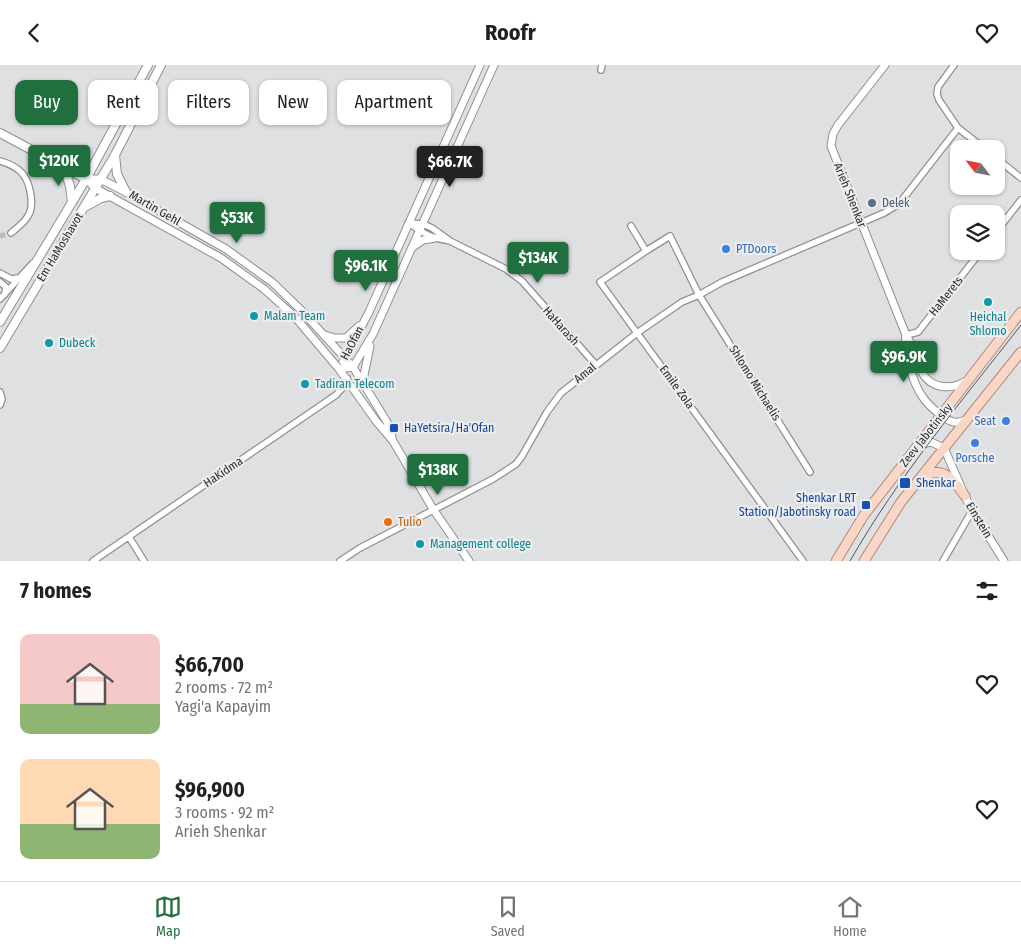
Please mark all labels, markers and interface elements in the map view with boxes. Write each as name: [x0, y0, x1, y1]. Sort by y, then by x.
icon: back: [20, 19, 48, 47]
text: Roofr: [485, 19, 536, 46]
icon: heart: [973, 19, 1001, 47]
chip: Buy: [15, 80, 78, 125]
chip: Rent: [88, 80, 158, 125]
chip: Filters: [168, 80, 249, 125]
chip: New: [259, 80, 327, 125]
chip: Apartment: [337, 80, 451, 125]
north arrow: [950, 140, 1005, 195]
map controls: [950, 140, 1005, 260]
pin: $120K: [24, 145, 94, 187]
pin: $66.7K: [409, 145, 491, 188]
text: $120K: [39, 151, 79, 170]
text: $66.7K: [428, 152, 472, 171]
street label: Arieh Shenkar: [831, 161, 870, 230]
street label: Martin Gehl: [127, 188, 183, 228]
place label: Delek: [882, 196, 910, 210]
marker: Delek: [866, 197, 878, 209]
pin: $53K: [207, 201, 267, 244]
button: layers: [950, 205, 1005, 260]
text: $53K: [221, 208, 253, 227]
street label: Em HaMoshavot: [34, 210, 86, 284]
pin: $134K: [503, 241, 573, 284]
place label: PTDoors: [736, 242, 776, 256]
marker: PTDoors: [720, 243, 732, 255]
text: $134K: [518, 248, 558, 267]
pin: $96.1K: [325, 249, 407, 292]
text: $96.1K: [345, 256, 387, 275]
street label: HaMerets: [926, 273, 966, 319]
marker: Heichal Shlomo: [982, 296, 994, 308]
street label: HaHarash: [540, 304, 582, 348]
place label: Malam Team: [264, 309, 325, 323]
marker: Malam Team: [248, 310, 260, 322]
place label: Heichal Shlomo: [969, 310, 1007, 338]
street label: HaOfan: [337, 324, 367, 362]
place label: Dubeck: [59, 336, 96, 350]
marker: Dubeck: [43, 337, 55, 349]
pin: $96.9K: [863, 341, 945, 383]
street label: Shlomo Michaelis: [726, 343, 784, 423]
text: $96.9K: [881, 347, 927, 366]
street label: Amal: [571, 360, 599, 386]
street label: Emile Zola: [657, 363, 698, 412]
place label: Tadiran Telecom: [315, 377, 394, 391]
marker: Tadiran Telecom: [299, 378, 311, 390]
street label: Zeev Jabotinsky: [897, 400, 955, 469]
place label: Seat: [974, 414, 996, 428]
marker: Seat: [1000, 415, 1012, 427]
place label: HaYetsira/Ha'Ofan: [404, 421, 494, 435]
marker: HaYetsira/Ha'Ofan: [388, 422, 400, 434]
marker: Porsche: [969, 437, 981, 449]
place label: Porsche: [956, 451, 994, 465]
pin: $138K: [403, 453, 473, 496]
street label: HaKidma: [201, 454, 245, 490]
text: $138K: [418, 460, 458, 479]
marker: Shenkar: [898, 476, 912, 490]
place label: Shenkar: [916, 476, 957, 490]
place label: Shenkar LRT Station/Jabotinsky road: [739, 491, 856, 519]
marker: Shenkar LRT Station/Jabotinsky road: [860, 499, 872, 511]
street label: Einstein: [963, 500, 995, 540]
place label: Tulio: [398, 515, 422, 529]
marker: Tulio: [382, 516, 394, 528]
place label: Management college: [430, 537, 531, 551]
marker: Management college: [414, 538, 426, 550]
icon: filters: [973, 577, 1001, 605]
text: 7 homes: [20, 578, 91, 604]
text: $66,700: [175, 652, 244, 678]
icon: home: [60, 654, 120, 714]
icon: heart: [973, 670, 1001, 698]
text: 2 rooms · 72 m²: [175, 678, 273, 697]
text: Yagi'a Kapayim: [175, 697, 271, 716]
text: $96,900: [175, 777, 245, 803]
icon: home: [60, 779, 120, 839]
icon: heart: [973, 795, 1001, 823]
text: 3 rooms · 92 m²: [175, 803, 274, 822]
text: Arieh Shenkar: [175, 822, 266, 841]
tab: Map: [154, 893, 182, 940]
tab: Saved: [491, 893, 525, 940]
tab: Home: [833, 893, 867, 940]

